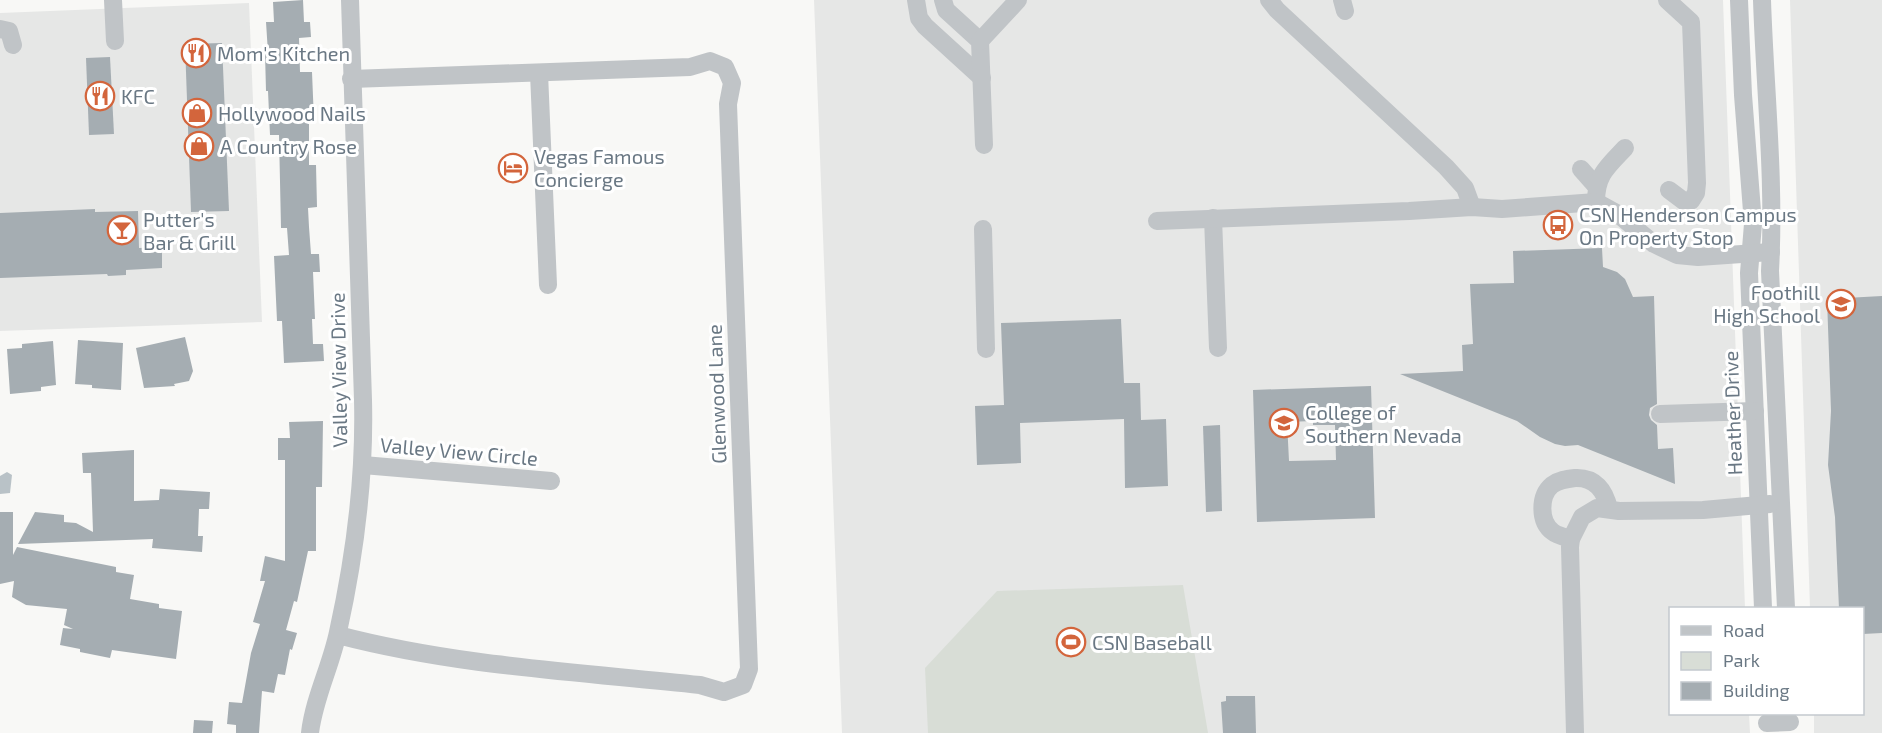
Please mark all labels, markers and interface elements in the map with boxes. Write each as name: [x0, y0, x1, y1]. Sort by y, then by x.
restaurant icon: Mom's Kitchen: [180, 37, 212, 69]
place label: Mom's Kitchen: [217, 41, 350, 65]
restaurant icon: KFC: [84, 80, 116, 112]
place label: KFC: [121, 84, 155, 108]
shop icon: Hollywood Nails: [181, 97, 213, 129]
place label: Hollywood Nails: [218, 101, 366, 125]
shop icon: A Country Rose: [183, 130, 215, 162]
place label: A Country Rose: [220, 134, 357, 158]
place label: Vegas Famous Concierge: [534, 144, 665, 191]
hotel icon: Vegas Famous Concierge: [497, 152, 529, 184]
place label: CSN Henderson Campus On Property Stop: [1579, 202, 1797, 249]
place label: Putter's Bar & Grill: [143, 207, 236, 254]
bus stop icon: CSN Henderson Campus On Property Stop: [1542, 209, 1574, 241]
bar icon: Putter's Bar & Grill: [106, 214, 138, 246]
place label: Foothill High School: [1713, 280, 1820, 327]
school or university icon: Foothill High School: [1825, 288, 1857, 320]
street label: Valley View Drive: [325, 292, 351, 448]
street label: Glenwood Lane: [702, 324, 730, 464]
street label: Heather Drive: [1718, 350, 1746, 476]
place label: College of Southern Nevada: [1305, 400, 1462, 447]
school or university icon: College of Southern Nevada: [1268, 407, 1300, 439]
street label: Valley View Circle: [379, 432, 539, 470]
legend: [1669, 607, 1864, 715]
text: Road: [1723, 619, 1764, 641]
sports icon: CSN Baseball: [1055, 626, 1087, 658]
place label: CSN Baseball: [1092, 630, 1212, 654]
text: Park: [1723, 649, 1760, 671]
text: Building: [1723, 679, 1790, 701]

